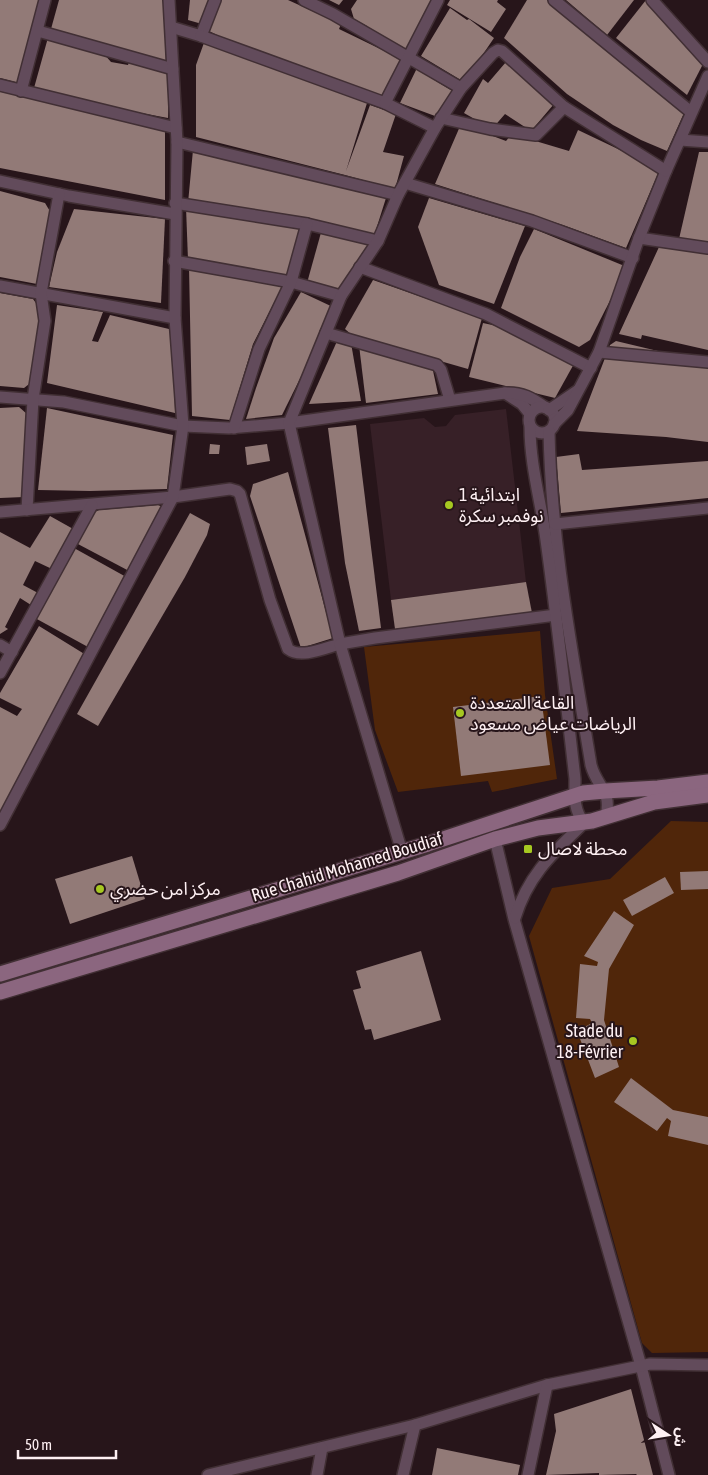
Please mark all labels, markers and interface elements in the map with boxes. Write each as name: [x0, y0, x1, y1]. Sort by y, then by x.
place label: ابتدائية 1 نوفمبر سكرة: [459, 484, 544, 527]
marker: ابتدائية 1 نوفمبر سكرة: [443, 499, 455, 511]
place label: القاعة المتعددة الرياضات عياض مسعود: [470, 692, 636, 735]
marker: القاعة المتعددة الرياضات عياض مسعود: [454, 707, 466, 719]
street label: Rue Chahid Mohamed Boudiaf: [249, 827, 445, 906]
place label: محطة لاصال: [538, 838, 627, 860]
marker: محطة لاصال: [522, 843, 534, 855]
place label: مركز امن حضري: [110, 878, 221, 902]
marker: مركز امن حضري: [94, 883, 106, 895]
place label: Stade du 18-Février: [556, 1020, 624, 1062]
marker: Stade du 18-Février: [627, 1035, 639, 1047]
north arrow: [643, 1410, 693, 1460]
text: ش: [671, 1427, 691, 1449]
scale bar: [18, 1428, 115, 1460]
text: 50 m: [25, 1436, 52, 1453]

